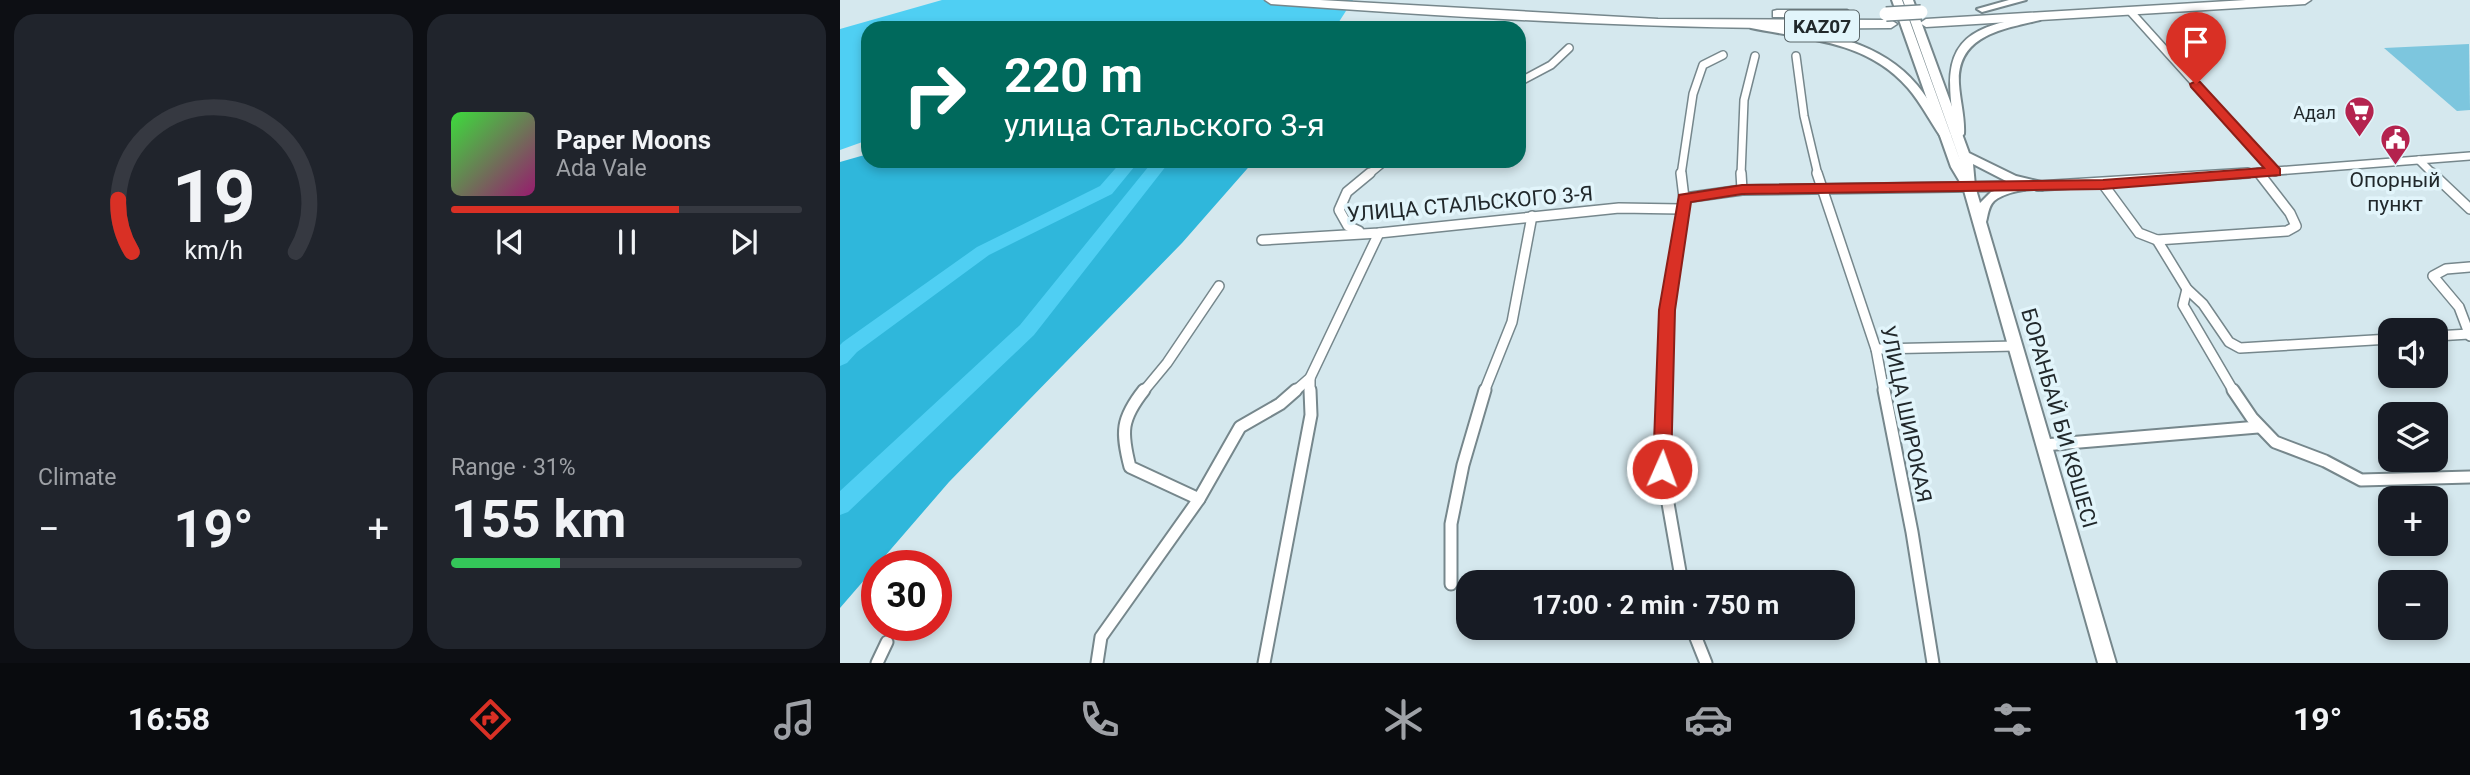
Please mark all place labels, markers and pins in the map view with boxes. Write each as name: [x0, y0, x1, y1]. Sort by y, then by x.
pin: [2166, 12.0, 2226, 84]
supermarket icon: Адал: [2342, 95, 2376, 139]
place label: Адал: [2293, 102, 2336, 123]
public building icon: Опорный пункт: [2378, 123, 2412, 167]
place label: Опорный пункт: [2350, 168, 2440, 216]

